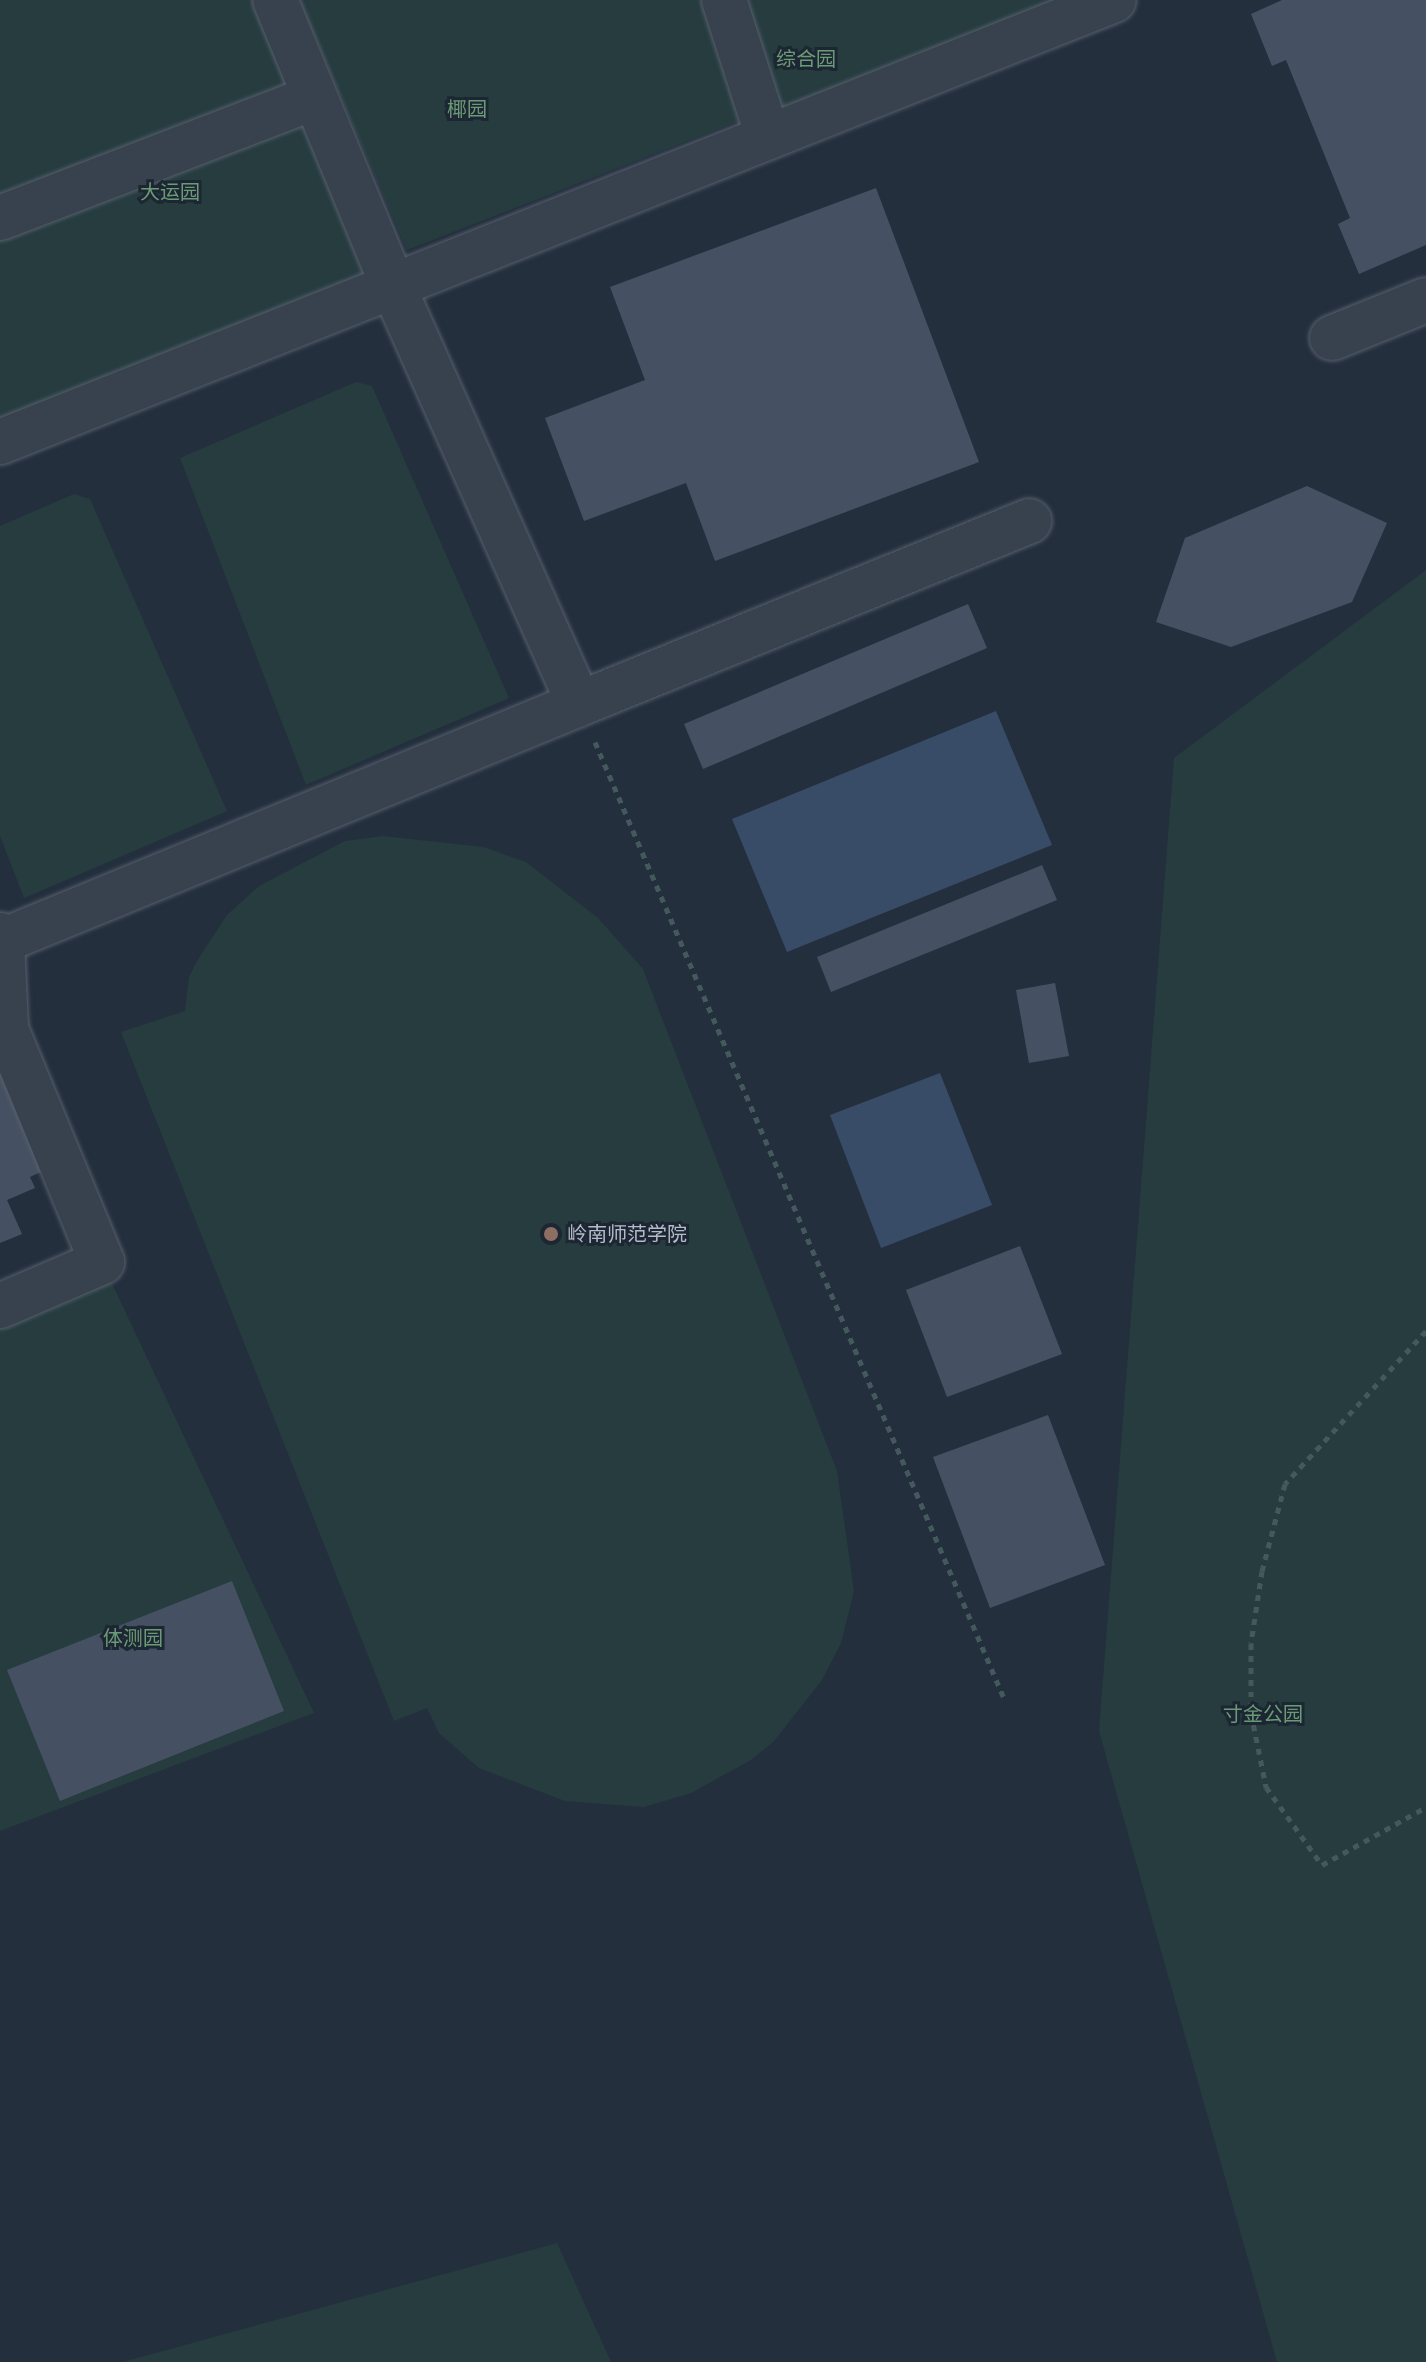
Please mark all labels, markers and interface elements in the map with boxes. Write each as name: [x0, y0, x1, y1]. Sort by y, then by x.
park label: 综合园: [776, 47, 836, 71]
park label: 椰园: [447, 97, 487, 121]
park label: 大运园: [140, 180, 200, 204]
place label: 岭南师范学院: [567, 1222, 687, 1246]
marker: 岭南师范学院: [542, 1225, 560, 1243]
park label: 体测园: [103, 1626, 163, 1650]
park label: 寸金公园: [1223, 1702, 1303, 1726]

